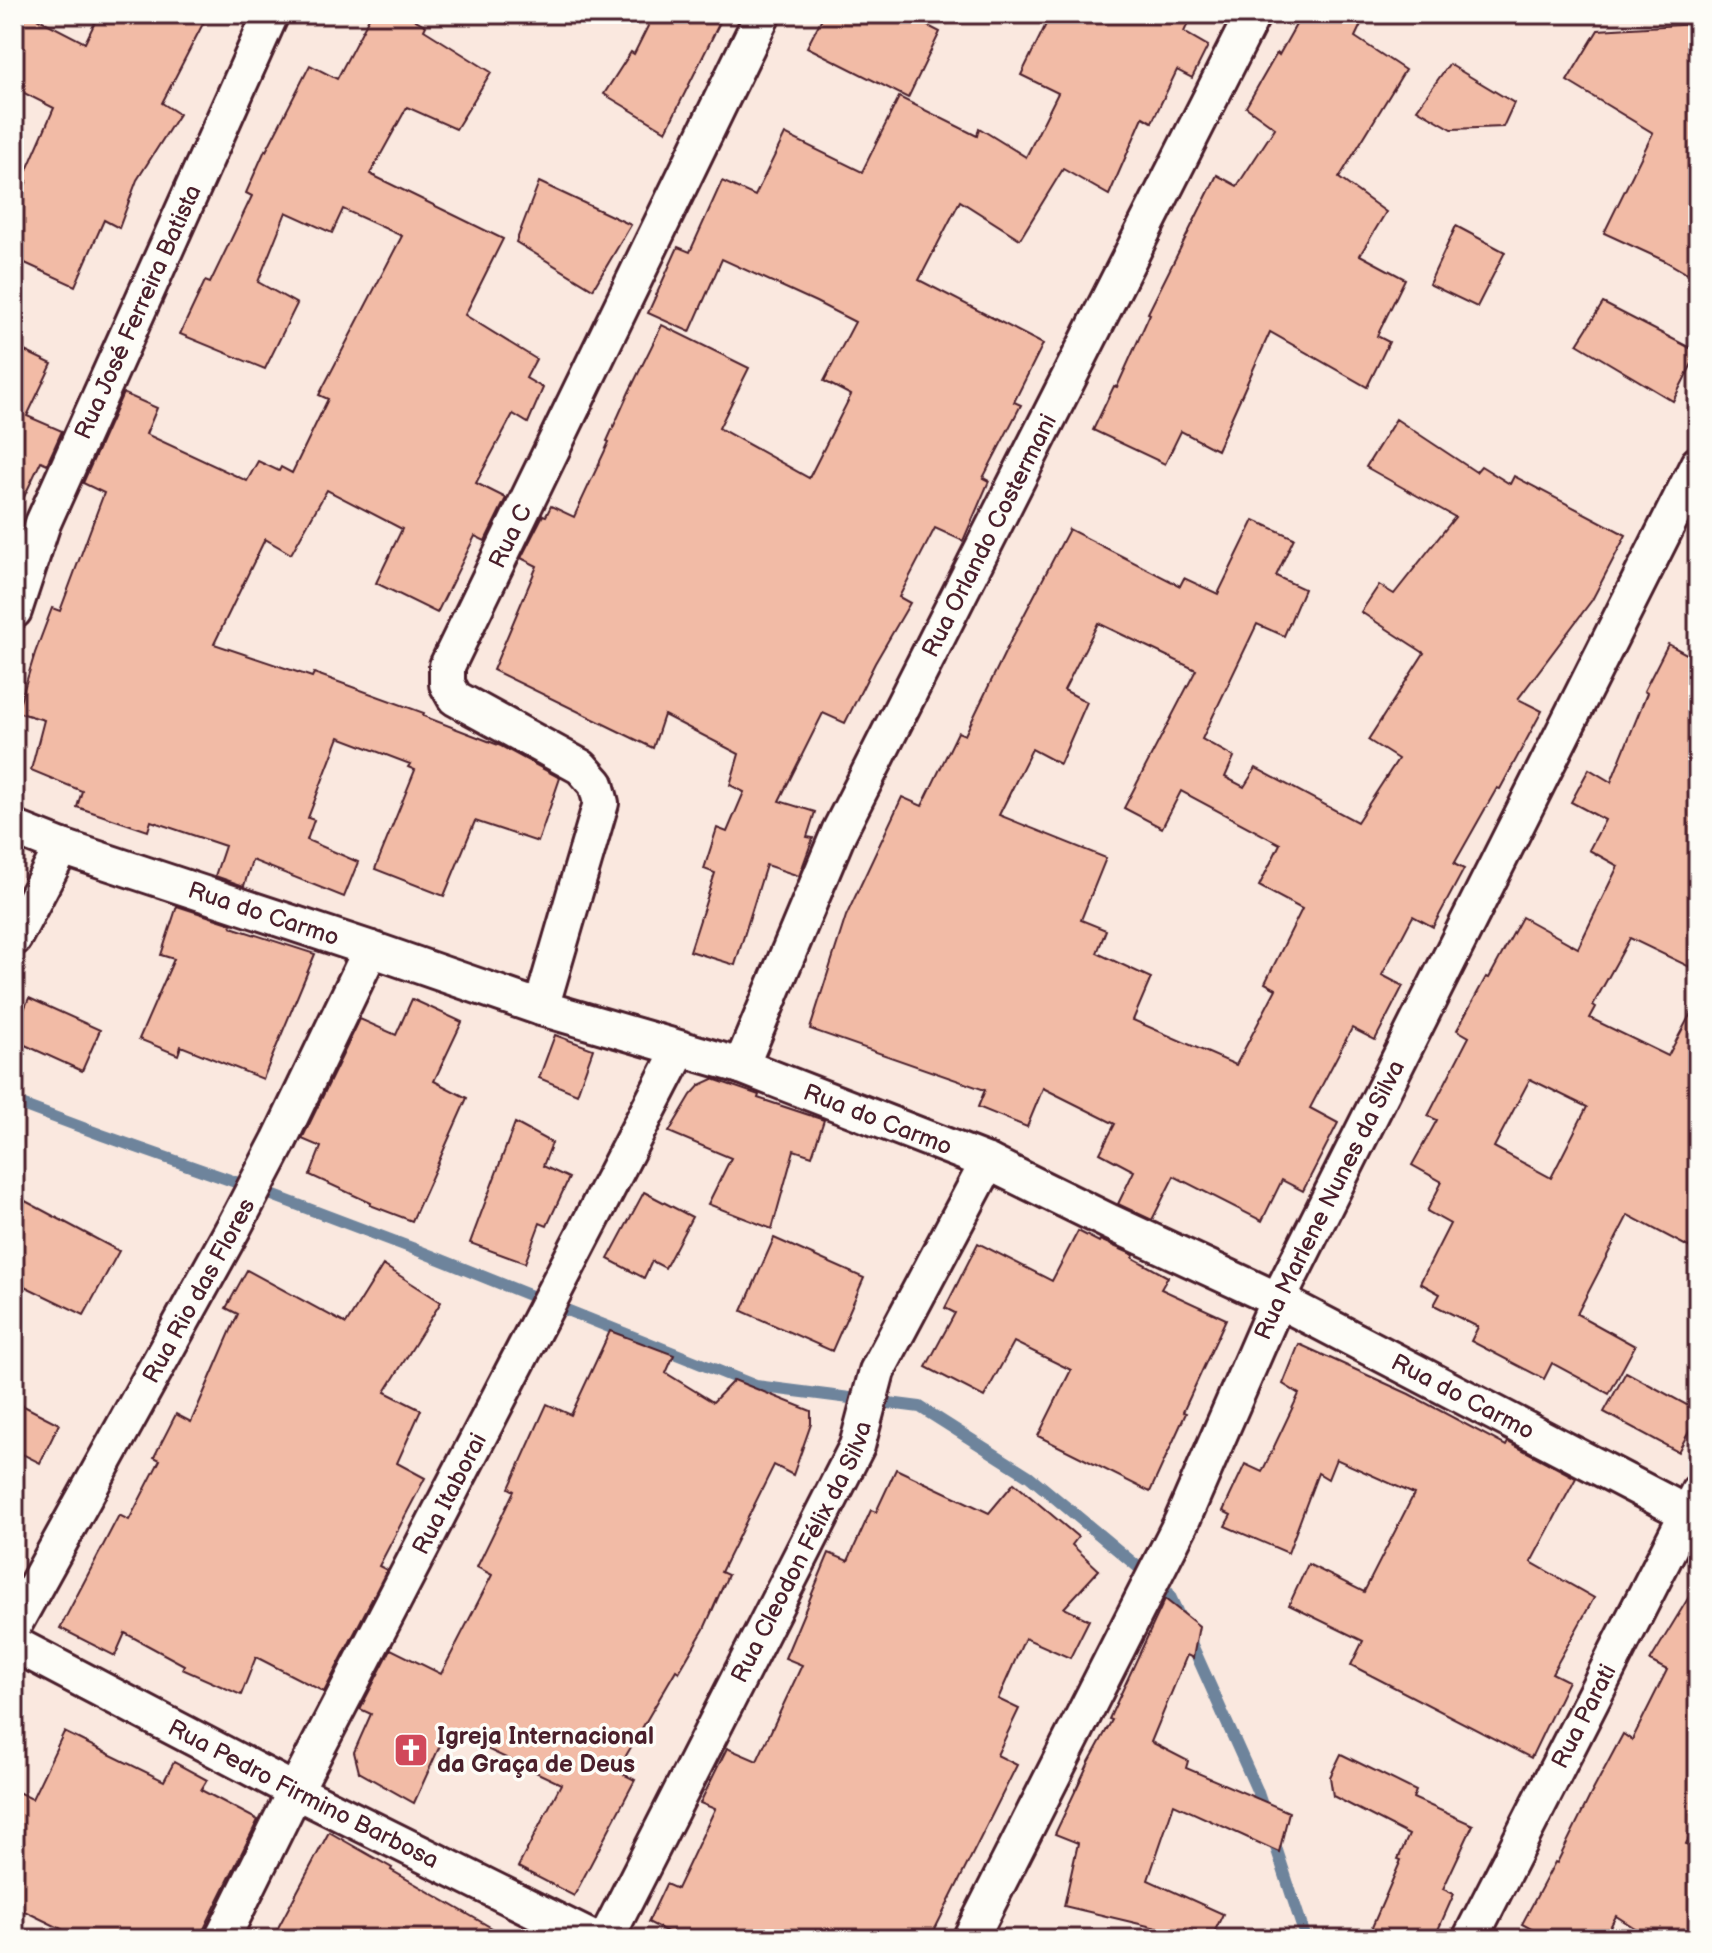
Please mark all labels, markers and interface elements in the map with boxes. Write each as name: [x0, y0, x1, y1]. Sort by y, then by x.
street label: Rua José Ferreira Batista: [68, 180, 208, 444]
street label: Rua Orlando Costermani: [916, 409, 1063, 662]
street label: Rua C: [483, 500, 538, 573]
street label: Rua do Carmo: [184, 876, 343, 952]
street label: Rua Marlene Nunes da Silva: [1248, 1055, 1411, 1344]
street label: Rua do Carmo: [799, 1078, 956, 1162]
street label: Rua Rio das Flores: [137, 1193, 261, 1388]
street label: Rua do Carmo: [1386, 1348, 1539, 1446]
street label: Rua Cleodon Félix da Silva: [725, 1418, 878, 1688]
street label: Rua Itaborai: [406, 1428, 493, 1560]
street label: Rua Parati: [1545, 1660, 1623, 1773]
street label: Rua Pedro Firmino Barbosa: [163, 1713, 444, 1875]
place label: Igreja Internacional da Graça de Deus: [437, 1722, 654, 1779]
church icon: Igreja Internacional da Graça de Deus: [392, 1731, 430, 1769]

